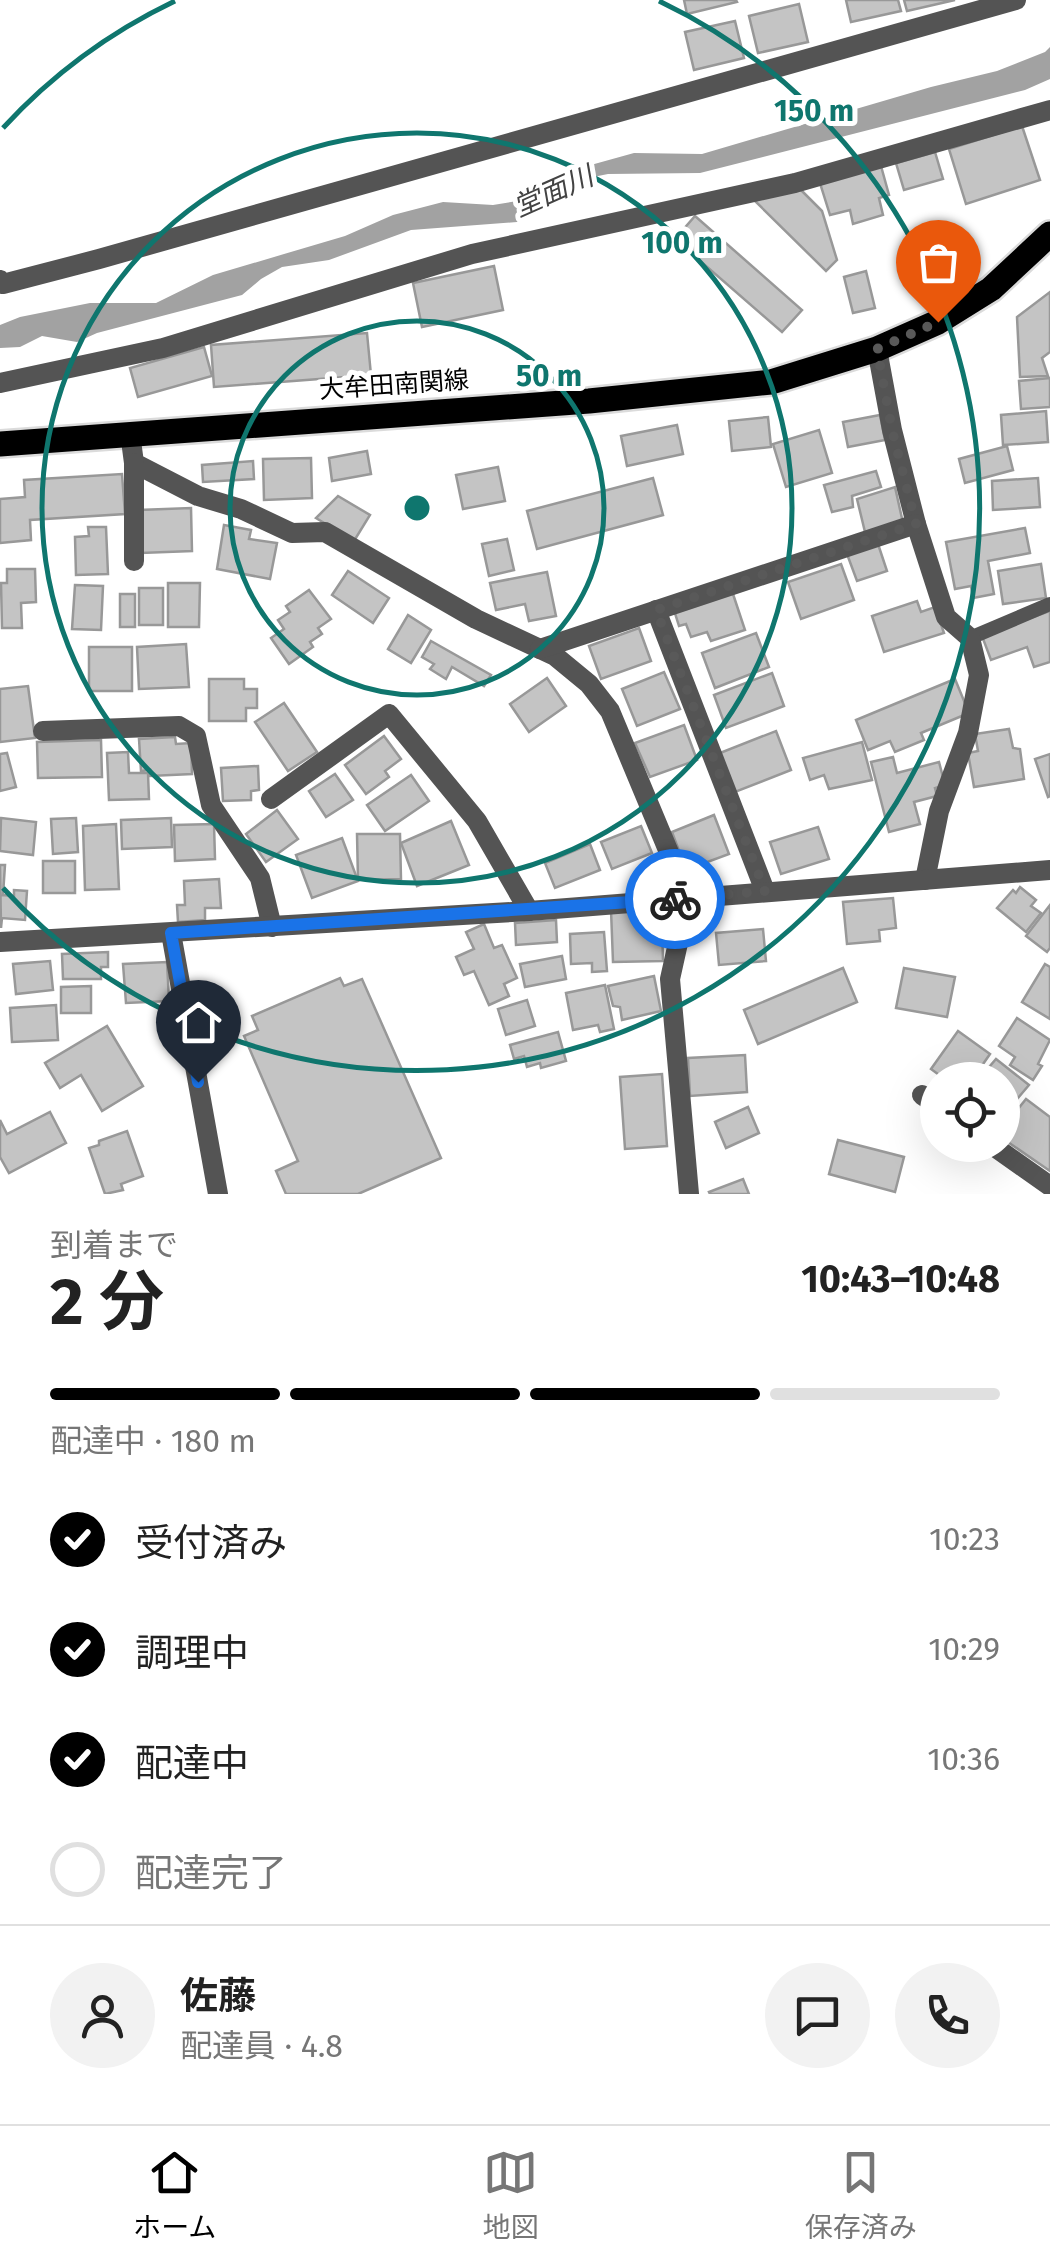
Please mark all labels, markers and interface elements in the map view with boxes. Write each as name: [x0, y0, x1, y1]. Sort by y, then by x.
text: 150 m: [774, 93, 854, 129]
water label: 堂面川: [508, 158, 601, 224]
pin: [896, 220, 981, 323]
text: 100 m: [641, 225, 723, 261]
icon: bag: [911, 235, 966, 290]
text: 50 m: [516, 358, 582, 394]
street label: 大牟田南関線: [318, 365, 470, 405]
centre of rings: [399, 490, 435, 526]
courier: [625, 849, 725, 949]
icon: bike: [648, 872, 703, 927]
pin: [156, 980, 241, 1083]
icon: home: [171, 995, 226, 1050]
map controls: [920, 1062, 1020, 1162]
button: locate: [920, 1062, 1020, 1162]
text: 到着まで: [50, 1226, 178, 1264]
text: 10:43–10:48: [801, 1256, 1000, 1302]
text: 2 分: [50, 1263, 164, 1341]
text: 配達中 · 180 m: [50, 1422, 256, 1460]
icon: check: [50, 1512, 105, 1567]
text: 受付済み: [135, 1520, 287, 1566]
text: 10:23: [929, 1520, 1000, 1558]
icon: check: [50, 1622, 105, 1677]
text: 調理中: [135, 1630, 249, 1676]
text: 10:29: [928, 1630, 1000, 1668]
icon: check: [50, 1732, 105, 1787]
text: 配達中: [135, 1740, 249, 1786]
text: 10:36: [927, 1740, 1000, 1778]
text: 配達完了: [135, 1850, 287, 1896]
button: person: [50, 1963, 155, 2068]
button: chat: [765, 1963, 870, 2068]
button: phone: [895, 1963, 1000, 2068]
text: 佐藤: [180, 1973, 256, 2019]
text: 配達員 · 4.8: [180, 2027, 343, 2065]
tab: ホーム: [133, 2145, 216, 2245]
tab: 地図: [483, 2145, 539, 2245]
tab: 保存済み: [805, 2145, 917, 2245]

